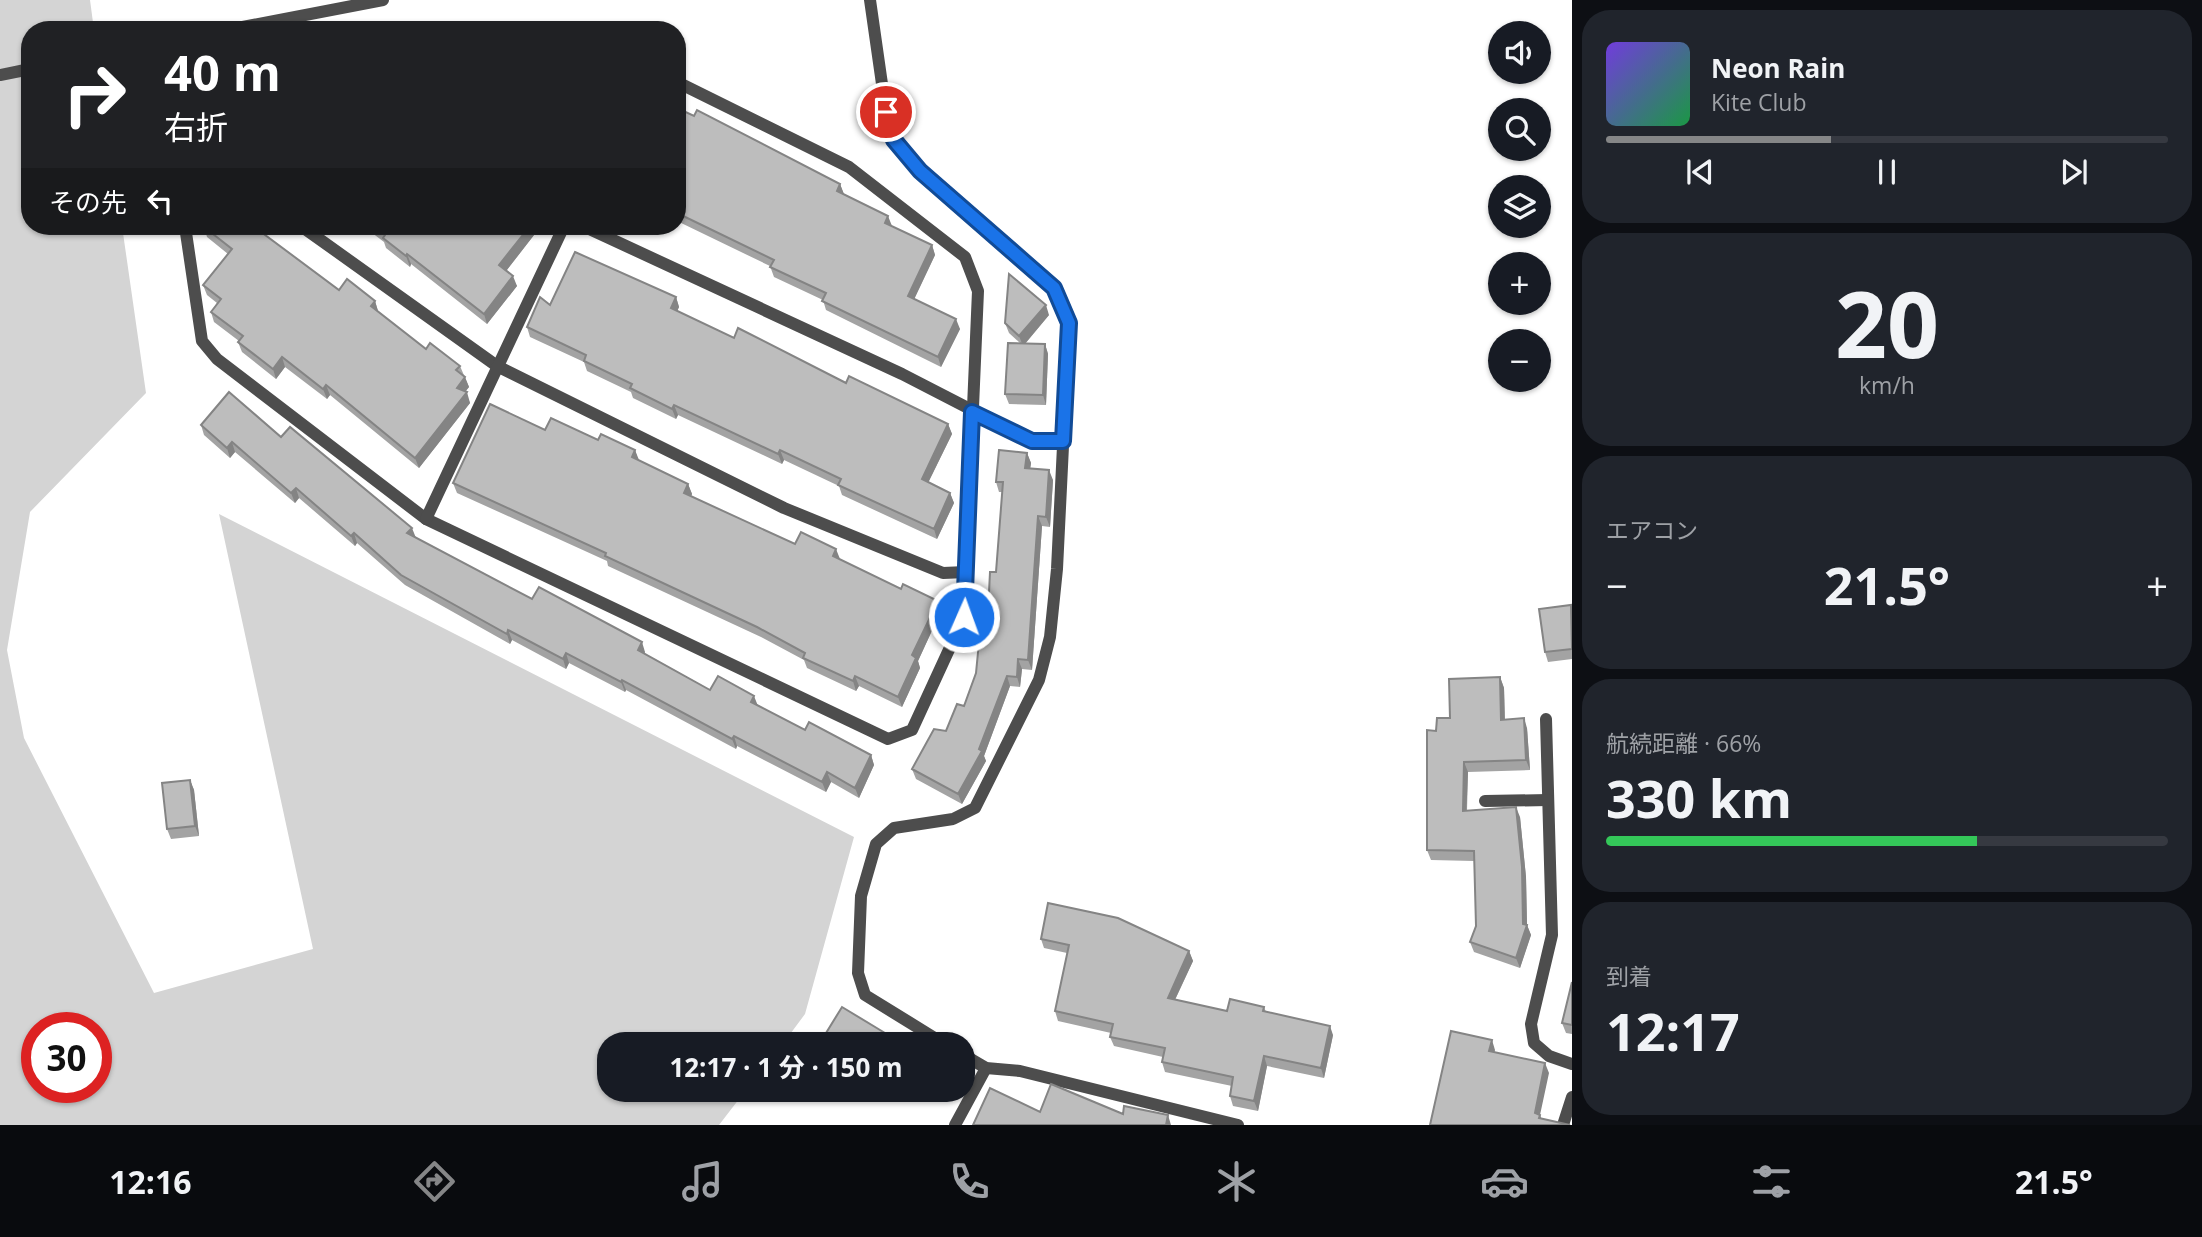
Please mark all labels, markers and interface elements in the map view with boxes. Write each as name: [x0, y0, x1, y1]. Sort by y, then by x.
map controls: [1488, 21, 1551, 392]
button: sound: [1488, 21, 1551, 84]
text: 40 m: [164, 39, 281, 105]
icon: right: [49, 49, 140, 140]
text: Neon Rain: [1711, 50, 1845, 86]
pin: [856, 82, 916, 142]
text: Kite Club: [1711, 86, 1806, 118]
icon: arrive: [867, 93, 905, 131]
button: search: [1488, 98, 1551, 161]
text: 右折: [164, 105, 228, 148]
icon: previous: [1681, 153, 1719, 191]
icon: pause: [1868, 153, 1906, 191]
icon: next: [2055, 153, 2093, 191]
button: layers: [1488, 175, 1551, 238]
icon: left: [141, 182, 179, 220]
text: その先: [49, 184, 127, 220]
button: +: [1488, 252, 1551, 315]
text: 20: [1835, 261, 1939, 385]
button: −: [1488, 329, 1551, 392]
text: km/h: [1859, 369, 1915, 401]
text: エアコン: [1606, 514, 1698, 546]
text: 21.5°: [1824, 549, 1950, 620]
text: −: [1606, 559, 1628, 611]
text: +: [2146, 559, 2168, 611]
position arrow: [927, 580, 1001, 654]
text: 航続距離 · 66%: [1606, 727, 1761, 759]
text: 330 km: [1606, 762, 1792, 833]
text: 到着: [1606, 960, 1652, 992]
text: 12:17: [1606, 995, 1740, 1066]
speed limit sign: 30: [21, 1012, 112, 1103]
text: 12:17 · 1 分 · 150 m: [669, 1049, 903, 1085]
icon: directions: [410, 1157, 459, 1206]
icon: music: [678, 1157, 727, 1206]
icon: phone: [945, 1157, 994, 1206]
icon: climate: [1212, 1157, 1261, 1206]
icon: car: [1480, 1157, 1529, 1206]
icon: filters: [1747, 1157, 1796, 1206]
text: 12:16: [109, 1160, 192, 1203]
text: 21.5°: [2015, 1160, 2093, 1203]

